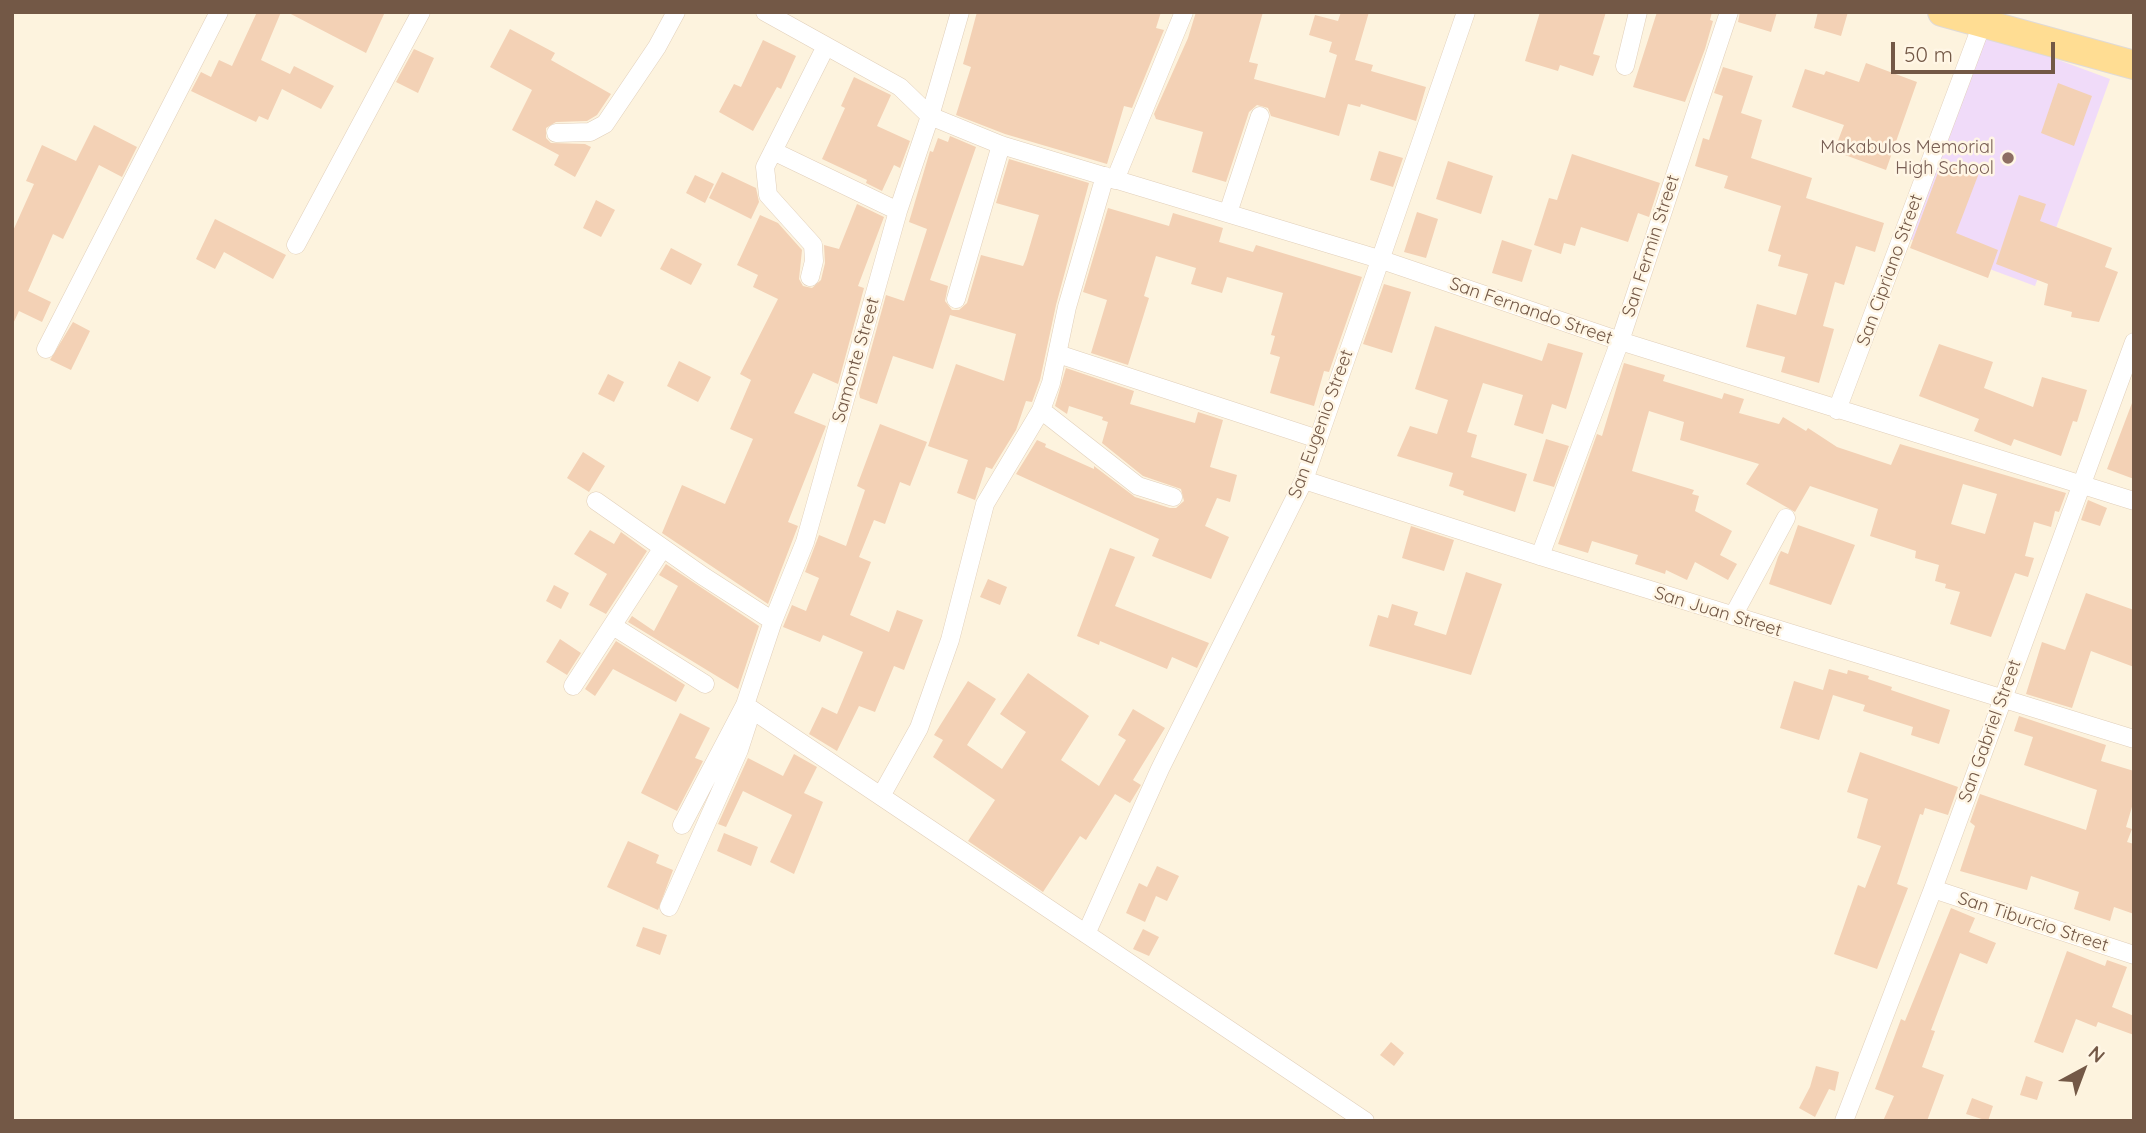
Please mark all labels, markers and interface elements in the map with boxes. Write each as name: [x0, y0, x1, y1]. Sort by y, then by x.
scale bar: [1894, 28, 2058, 72]
text: 50 m: [1904, 41, 1953, 67]
place label: Makabulos Memorial High School: [1820, 137, 1994, 180]
marker: Makabulos Memorial High School: [2000, 150, 2016, 166]
street label: San Fermin Street: [1618, 172, 1684, 320]
street label: San Cipriano Street: [1853, 191, 1927, 349]
street label: San Fernando Street: [1447, 273, 1615, 349]
street label: Samonte Street: [828, 295, 884, 425]
street label: San Eugenio Street: [1284, 347, 1358, 501]
street label: San Juan Street: [1652, 582, 1784, 642]
street label: San Gabriel Street: [1954, 657, 2026, 805]
street label: San Tiburcio Street: [1955, 887, 2111, 957]
north arrow: [2048, 1035, 2118, 1105]
text: N: [2084, 1041, 2110, 1068]

